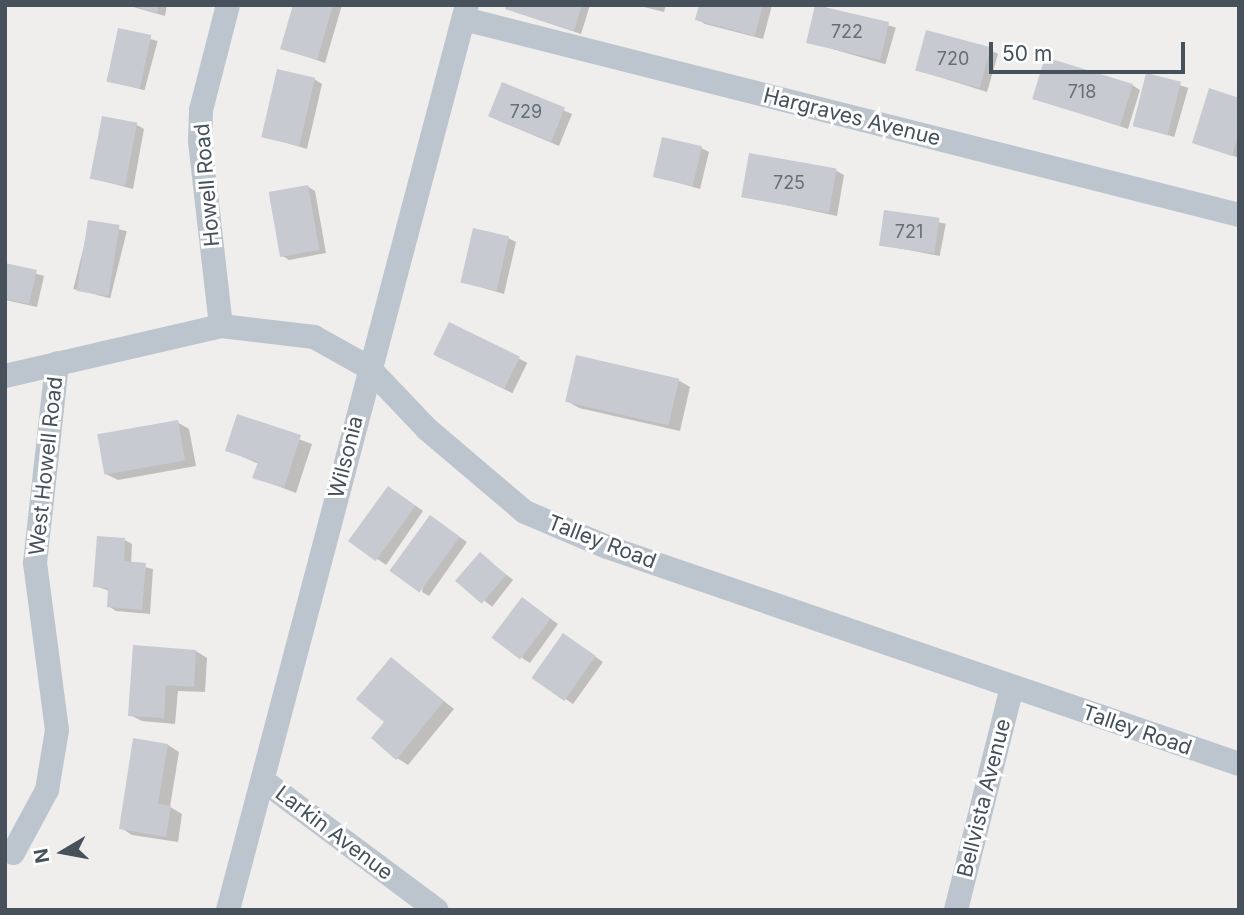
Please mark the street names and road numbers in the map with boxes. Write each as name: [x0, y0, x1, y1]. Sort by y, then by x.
street label: Hargraves Avenue: [761, 83, 943, 151]
street label: Howell Road: [189, 122, 225, 248]
street label: West Howell Road: [24, 376, 68, 556]
street label: Wilsonia: [324, 413, 368, 501]
street label: Talley Road: [544, 510, 660, 574]
street label: Talley Road: [1079, 700, 1195, 760]
street label: Bellvista Avenue: [952, 716, 1016, 880]
street label: Larkin Avenue: [270, 781, 398, 885]

